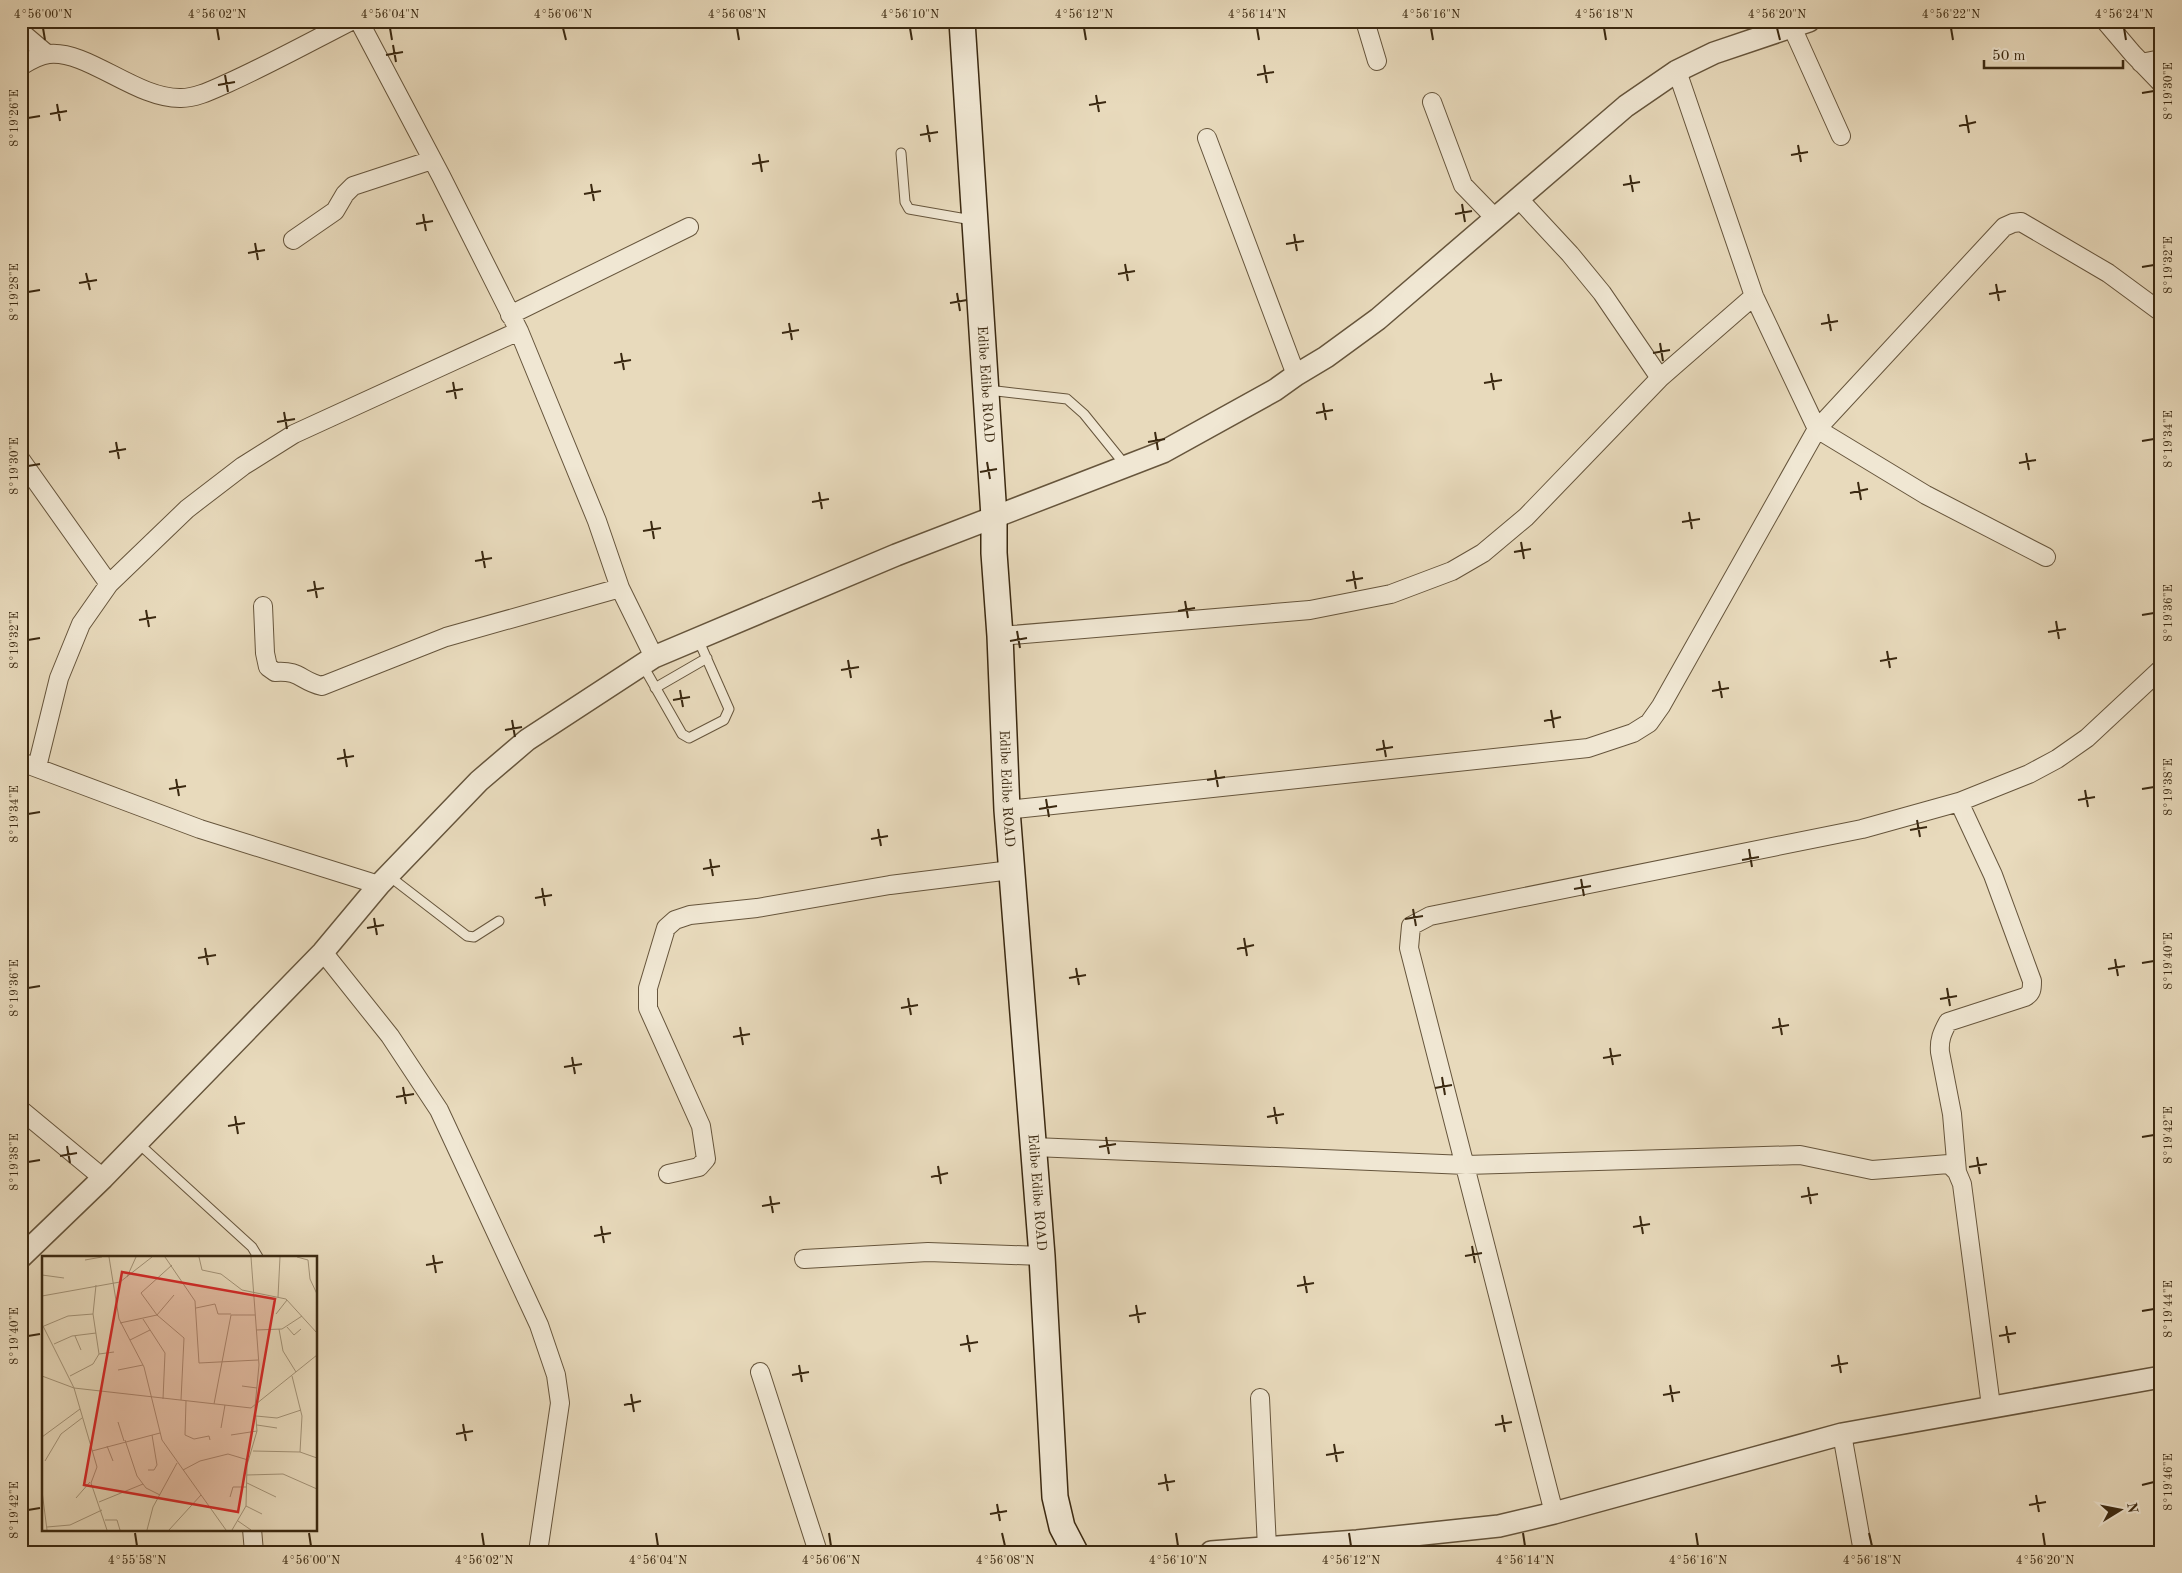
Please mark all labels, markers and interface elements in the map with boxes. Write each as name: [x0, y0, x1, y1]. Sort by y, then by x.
text: 4°56'00"N: [14, 8, 72, 21]
text: 4°56'02"N: [188, 8, 246, 21]
text: 4°56'04"N: [361, 8, 419, 21]
text: 4°56'06"N: [534, 8, 592, 21]
text: 4°56'08"N: [708, 8, 766, 21]
text: 4°56'10"N: [881, 8, 939, 21]
text: 4°56'12"N: [1055, 8, 1113, 21]
text: 4°56'14"N: [1228, 8, 1286, 21]
text: 4°56'16"N: [1402, 8, 1460, 21]
text: 4°56'18"N: [1575, 8, 1633, 21]
text: 4°56'20"N: [1748, 8, 1806, 21]
text: 4°56'22"N: [1922, 8, 1980, 21]
text: 4°56'24"N: [2095, 8, 2153, 21]
scale bar: [1984, 38, 2123, 70]
text: 50 m: [1992, 49, 2026, 64]
text: 8°19'30"E: [2163, 62, 2175, 120]
text: 8°19'26"E: [9, 89, 21, 147]
text: 8°19'32"E: [2163, 236, 2175, 294]
text: 8°19'28"E: [9, 263, 21, 321]
street label: Edibe Edibe ROAD: [975, 325, 996, 443]
text: 8°19'34"E: [2163, 410, 2175, 468]
text: 8°19'30"E: [9, 437, 21, 495]
text: 8°19'36"E: [2163, 584, 2175, 642]
text: 8°19'32"E: [9, 611, 21, 669]
street label: Edibe Edibe ROAD: [997, 730, 1017, 848]
text: 8°19'38"E: [2163, 758, 2175, 816]
text: 8°19'34"E: [9, 785, 21, 843]
text: 8°19'40"E: [2163, 932, 2175, 990]
text: 8°19'36"E: [9, 959, 21, 1017]
text: 8°19'42"E: [2163, 1106, 2175, 1164]
text: 8°19'38"E: [9, 1133, 21, 1191]
street label: Edibe Edibe ROAD: [1025, 1133, 1049, 1252]
inset map: [42, 1256, 318, 1530]
text: 8°19'44"E: [2163, 1280, 2175, 1338]
text: 8°19'40"E: [9, 1307, 21, 1365]
text: 8°19'46"E: [2163, 1453, 2175, 1511]
text: 8°19'42"E: [9, 1481, 21, 1539]
north arrow: [2094, 1486, 2144, 1536]
text: N: [2124, 1501, 2140, 1515]
text: 4°55'58"N: [108, 1554, 166, 1567]
text: 4°56'00"N: [282, 1554, 340, 1567]
text: 4°56'02"N: [455, 1554, 513, 1567]
text: 4°56'04"N: [629, 1554, 687, 1567]
text: 4°56'06"N: [802, 1554, 860, 1567]
text: 4°56'08"N: [976, 1554, 1034, 1567]
text: 4°56'10"N: [1149, 1554, 1207, 1567]
text: 4°56'12"N: [1322, 1554, 1380, 1567]
text: 4°56'14"N: [1496, 1554, 1554, 1567]
text: 4°56'16"N: [1669, 1554, 1727, 1567]
text: 4°56'18"N: [1843, 1554, 1901, 1567]
text: 4°56'20"N: [2016, 1554, 2074, 1567]

